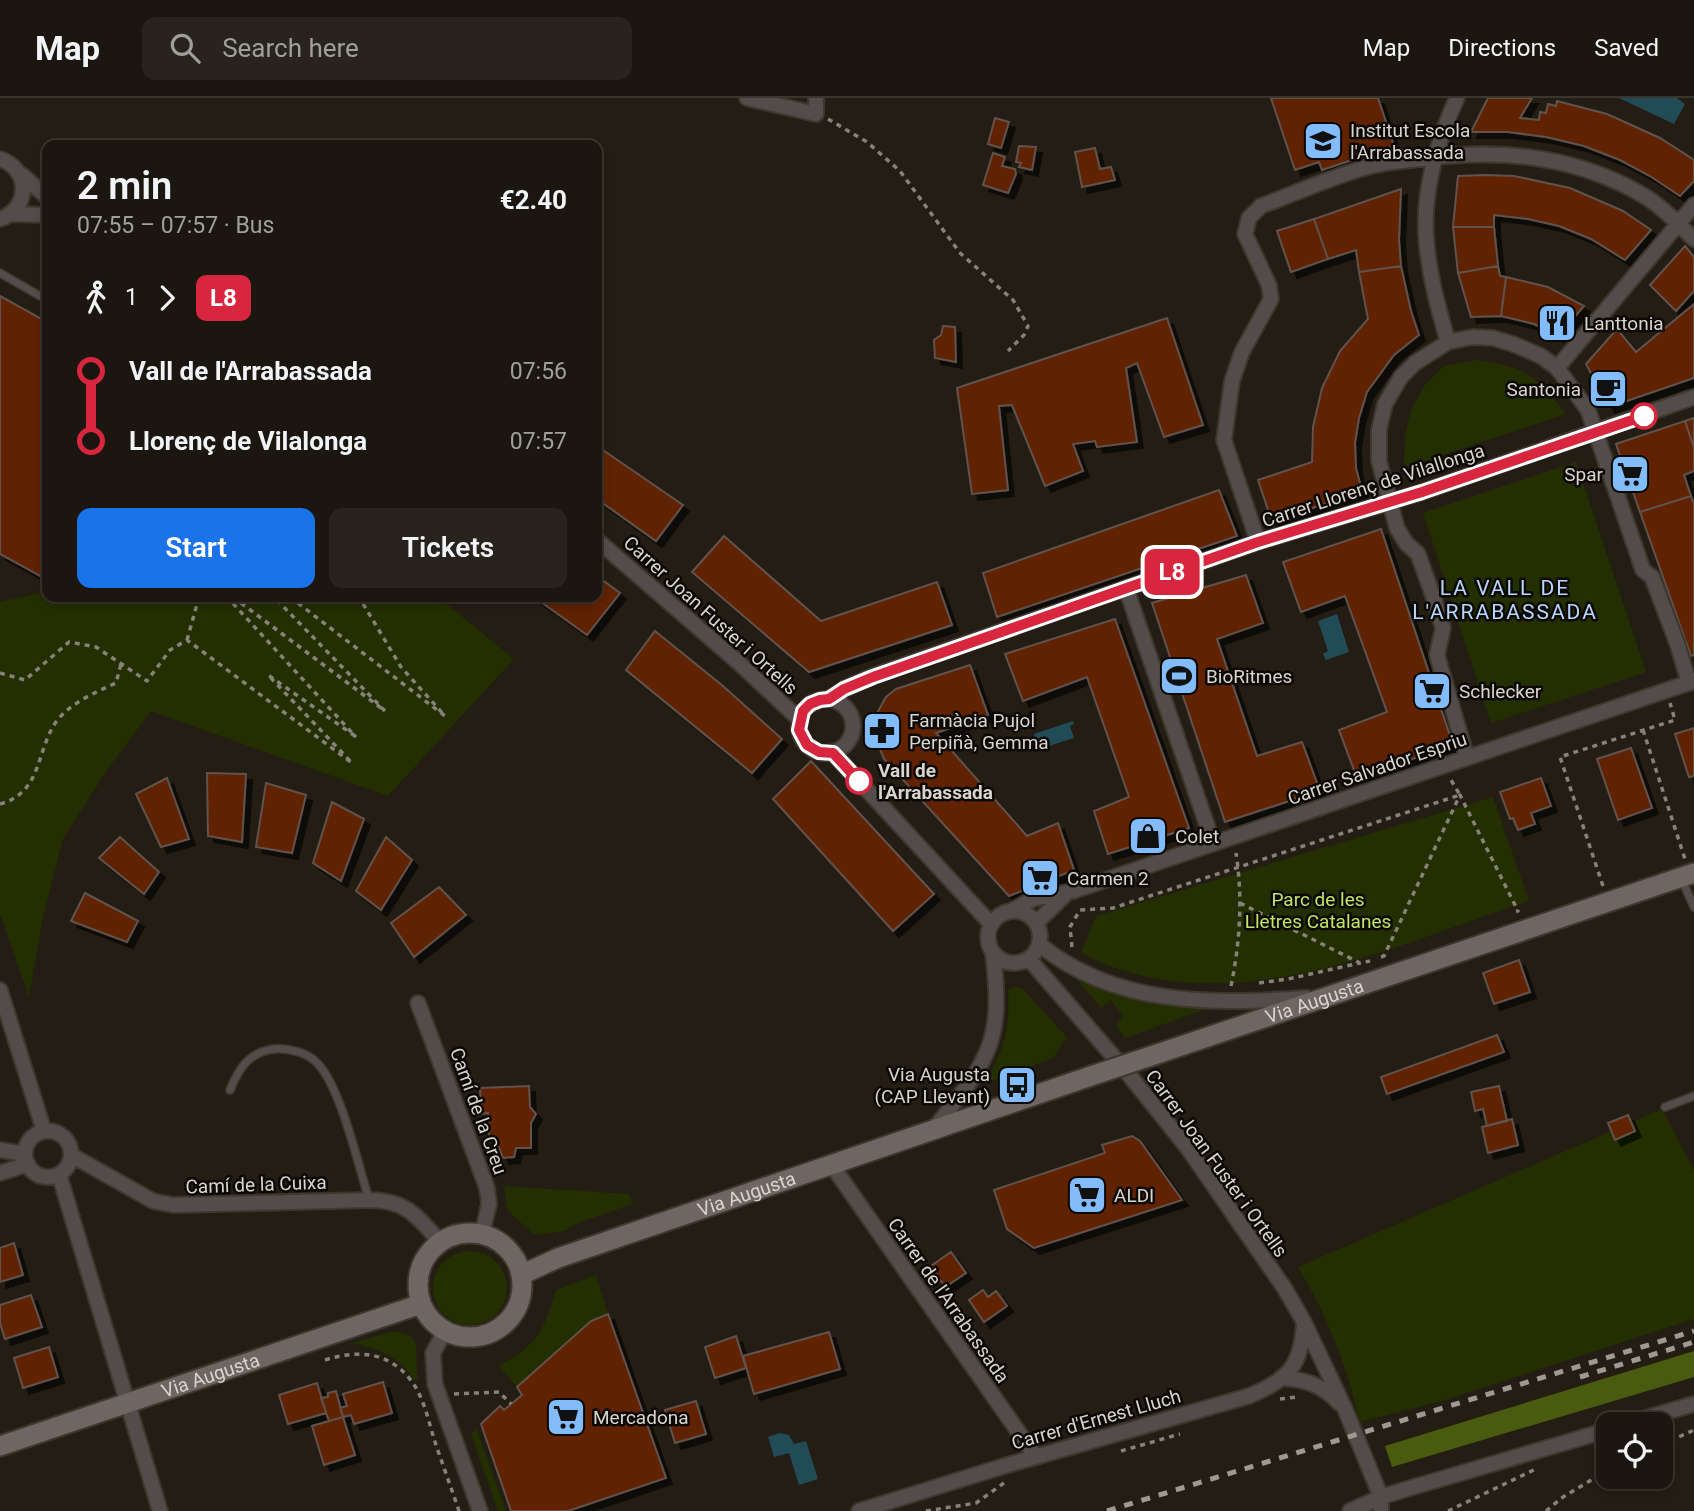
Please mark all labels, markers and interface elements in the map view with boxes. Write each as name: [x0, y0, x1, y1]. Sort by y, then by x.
search box: [142, 17, 632, 80]
text: Map: [35, 29, 100, 68]
icon: search: [166, 29, 204, 67]
text: Search here: [222, 33, 359, 63]
text: Map: [1363, 34, 1410, 62]
text: Directions: [1448, 34, 1556, 62]
text: Saved: [1594, 34, 1659, 62]
place label: Institut Escola l'Arrabassada: [1350, 119, 1470, 164]
school or university icon: Institut Escola l'Arrabassada: [1302, 120, 1344, 162]
text: 2 min: [77, 164, 172, 208]
text: €2.40: [500, 185, 567, 215]
text: 07:55 – 07:57 · Bus: [77, 212, 274, 239]
icon: walk: [77, 279, 115, 317]
icon: forward: [148, 279, 186, 317]
text: 1: [125, 284, 138, 311]
text: L8: [210, 284, 237, 312]
restaurant icon: Lanttonia: [1536, 302, 1578, 344]
place label: Lanttonia: [1584, 312, 1664, 335]
text: Vall de l'Arrabassada: [129, 356, 372, 386]
text: 07:56: [510, 358, 567, 385]
cafe icon: Santonia: [1587, 368, 1629, 410]
place label: Santonia: [1507, 378, 1581, 401]
unlabelled marker: [1631, 403, 1657, 429]
text: Llorenç de Vilalonga: [129, 426, 367, 456]
text: 07:57: [510, 428, 567, 455]
street label: Carrer Llorenç de Vilallonga: [1259, 439, 1487, 532]
supermarket icon: Spar: [1609, 453, 1651, 495]
place label: Spar: [1564, 463, 1604, 486]
button: Start: [77, 508, 315, 588]
button: Tickets: [329, 508, 567, 588]
street label: Carrer Joan Fuster i Ortells: [619, 531, 802, 700]
line badge: L8: [1140, 549, 1204, 595]
text: L8: [1159, 558, 1185, 586]
district label: LA VALL DE L'ARRABASSADA: [1412, 576, 1598, 624]
sports icon: BioRitmes: [1158, 655, 1200, 697]
place label: BioRitmes: [1206, 665, 1292, 688]
supermarket icon: Schlecker: [1411, 670, 1453, 712]
place label: Schlecker: [1459, 680, 1542, 703]
place label: Farmàcia Pujol Perpiñà, Gemma: [909, 709, 1049, 754]
pharmacy icon: Farmàcia Pujol Perpiñà, Gemma: [861, 710, 903, 752]
street label: Carrer Salvador Espriu: [1285, 727, 1470, 810]
place label: Vall de l'Arrabassada: [878, 759, 993, 804]
marker: Vall de l'Arrabassada: [846, 768, 872, 794]
shop icon: Colet: [1127, 815, 1169, 857]
place label: Colet: [1175, 825, 1219, 848]
supermarket icon: Carmen 2: [1019, 857, 1061, 899]
place label: Carmen 2: [1067, 867, 1149, 890]
park label: Parc de les Lletres Catalanes: [1245, 888, 1391, 933]
street label: Via Augusta: [1263, 974, 1367, 1029]
street label: Camí de la Creu: [445, 1045, 512, 1178]
place label: Via Augusta (CAP Llevant): [875, 1063, 990, 1108]
bus stop icon: Via Augusta (CAP Llevant): [996, 1064, 1038, 1106]
street label: Carrer Joan Fuster i Ortells: [1141, 1065, 1292, 1262]
street label: Via Augusta: [695, 1167, 799, 1221]
street label: Camí de la Cuixa: [185, 1171, 327, 1198]
supermarket icon: ALDI: [1066, 1174, 1108, 1216]
place label: ALDI: [1114, 1184, 1154, 1207]
street label: Carrer de l'Arrabassada: [883, 1213, 1014, 1387]
street label: Via Augusta: [158, 1348, 263, 1403]
street label: Carrer d'Ernest Lluch: [1009, 1384, 1183, 1455]
supermarket icon: Mercadona: [545, 1396, 587, 1438]
place label: Mercadona: [593, 1406, 689, 1429]
map controls: [1596, 1412, 1673, 1489]
button: locate: [1596, 1412, 1673, 1489]

